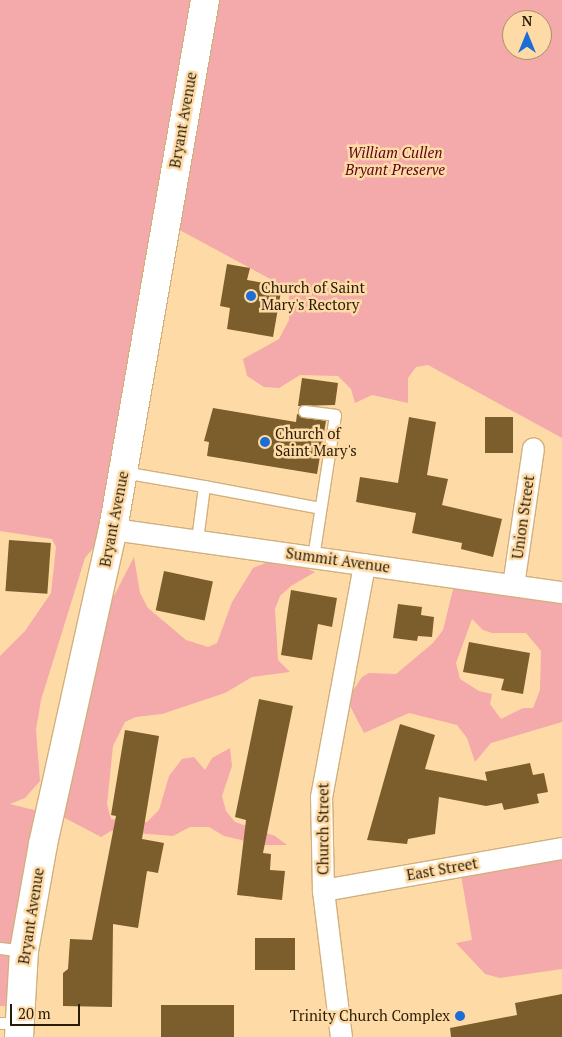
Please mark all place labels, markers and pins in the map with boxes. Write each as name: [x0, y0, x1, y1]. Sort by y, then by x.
place label: Church of Saint Mary's Rectory: [261, 278, 365, 313]
marker: Church of Saint Mary's Rectory: [245, 290, 257, 302]
place label: Church of Saint Mary's: [275, 424, 357, 459]
marker: Church of Saint Mary's: [259, 436, 271, 448]
place label: Trinity Church Complex: [290, 1007, 450, 1025]
marker: Trinity Church Complex: [454, 1010, 466, 1022]

